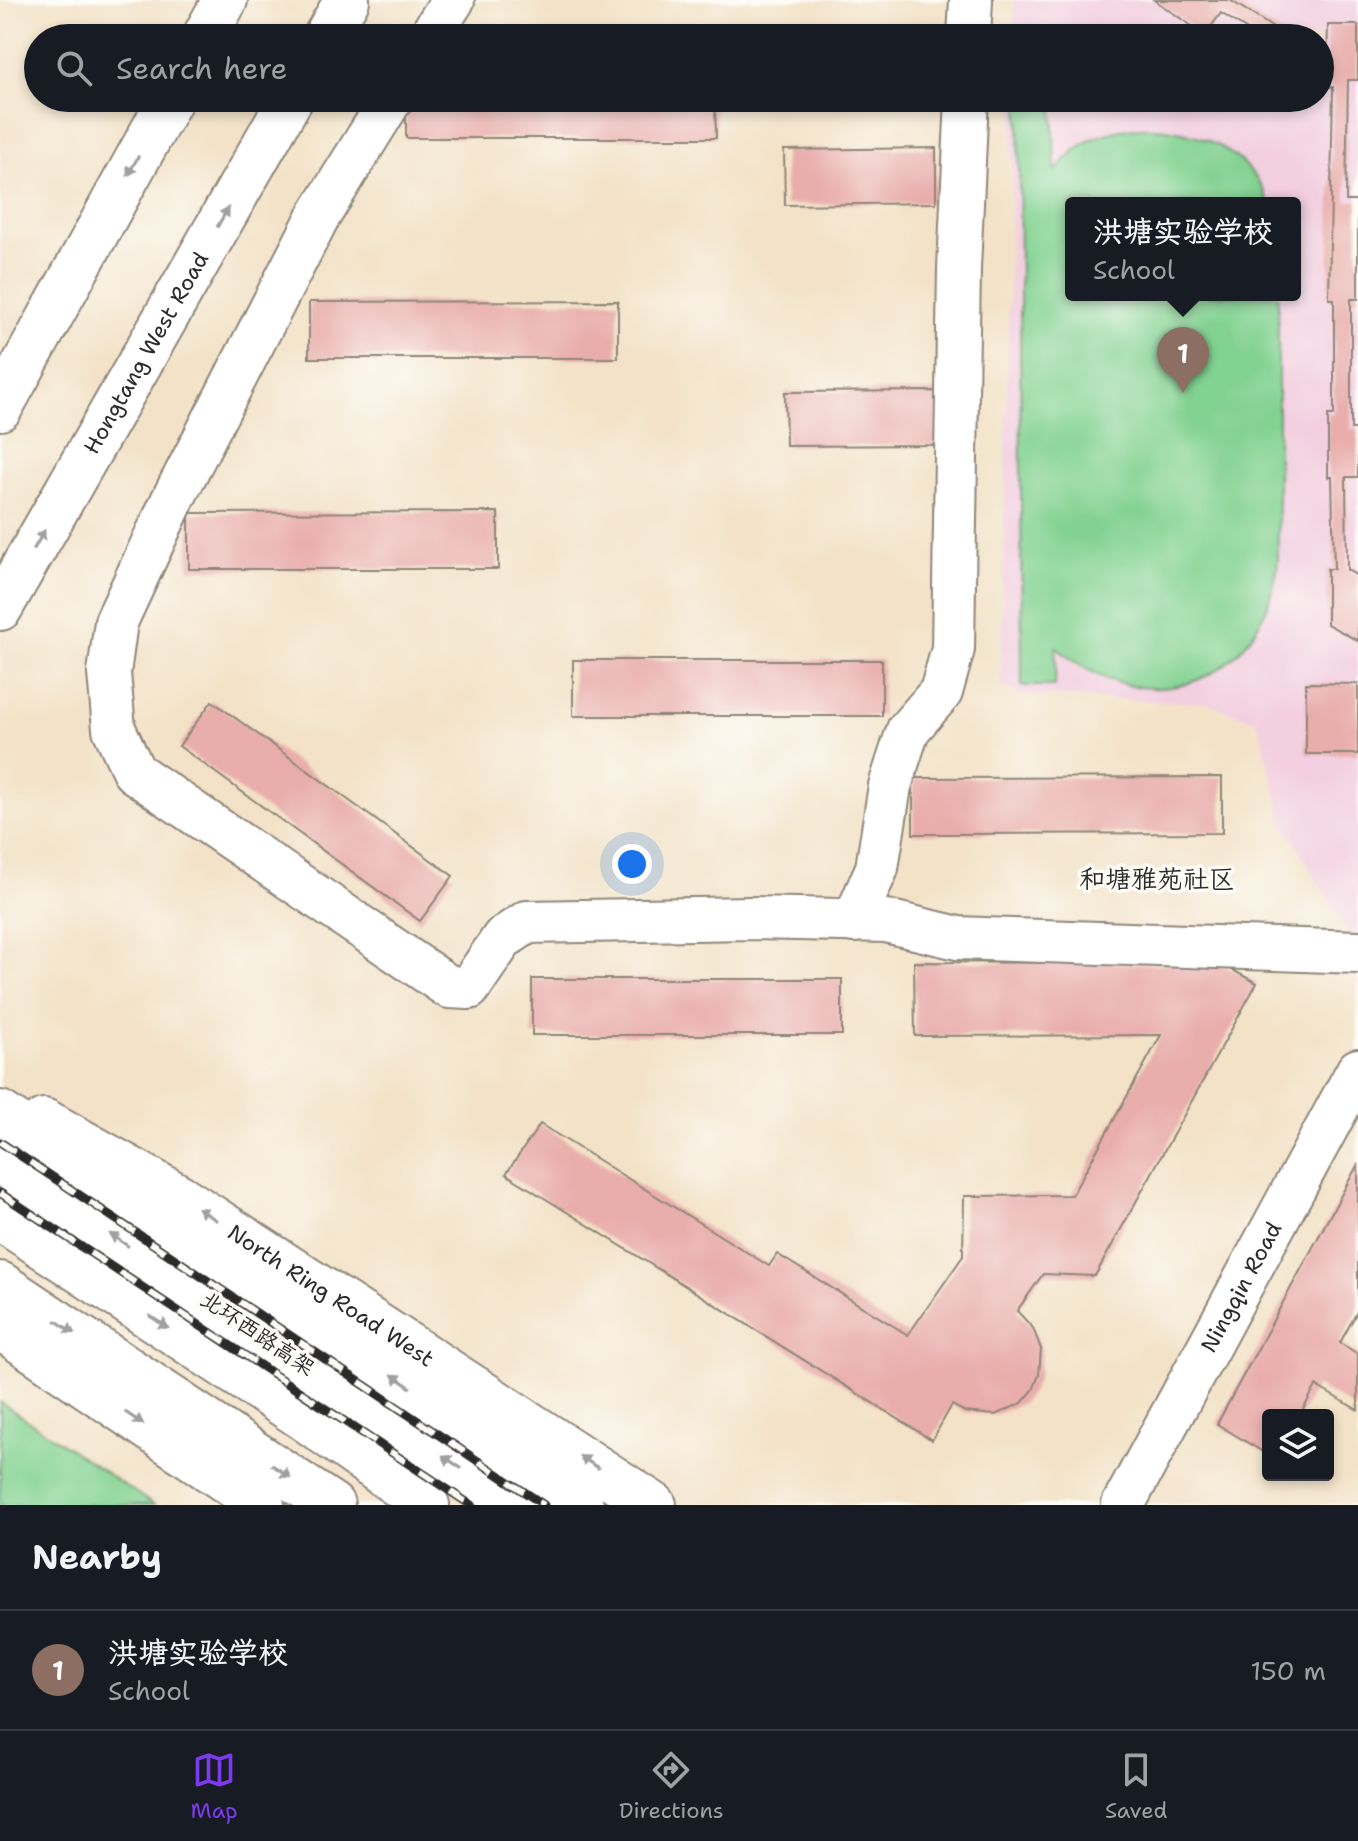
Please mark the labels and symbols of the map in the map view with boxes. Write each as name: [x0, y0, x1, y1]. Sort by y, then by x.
one-way arrow: [127, 155, 140, 178]
one-way arrow: [216, 206, 230, 228]
street label: Hongtang West Road: [77, 247, 215, 459]
pin: 1: [1157, 327, 1209, 393]
one-way arrow: [32, 529, 46, 551]
your location: [612, 844, 652, 884]
district label: 和塘雅苑社区: [1079, 861, 1235, 896]
one-way arrow: [196, 1206, 217, 1221]
street label: Ningqin Road: [1194, 1217, 1288, 1357]
street label: North Ring Road West: [222, 1218, 440, 1373]
one-way arrow: [108, 1233, 129, 1248]
street label: 北环西路高架: [195, 1284, 321, 1382]
one-way arrow: [148, 1314, 169, 1329]
one-way arrow: [54, 1319, 76, 1334]
one-way arrow: [391, 1374, 412, 1389]
one-way arrow: [123, 1410, 145, 1425]
one-way arrow: [441, 1454, 462, 1469]
one-way arrow: [578, 1456, 600, 1470]
one-way arrow: [271, 1463, 292, 1478]

